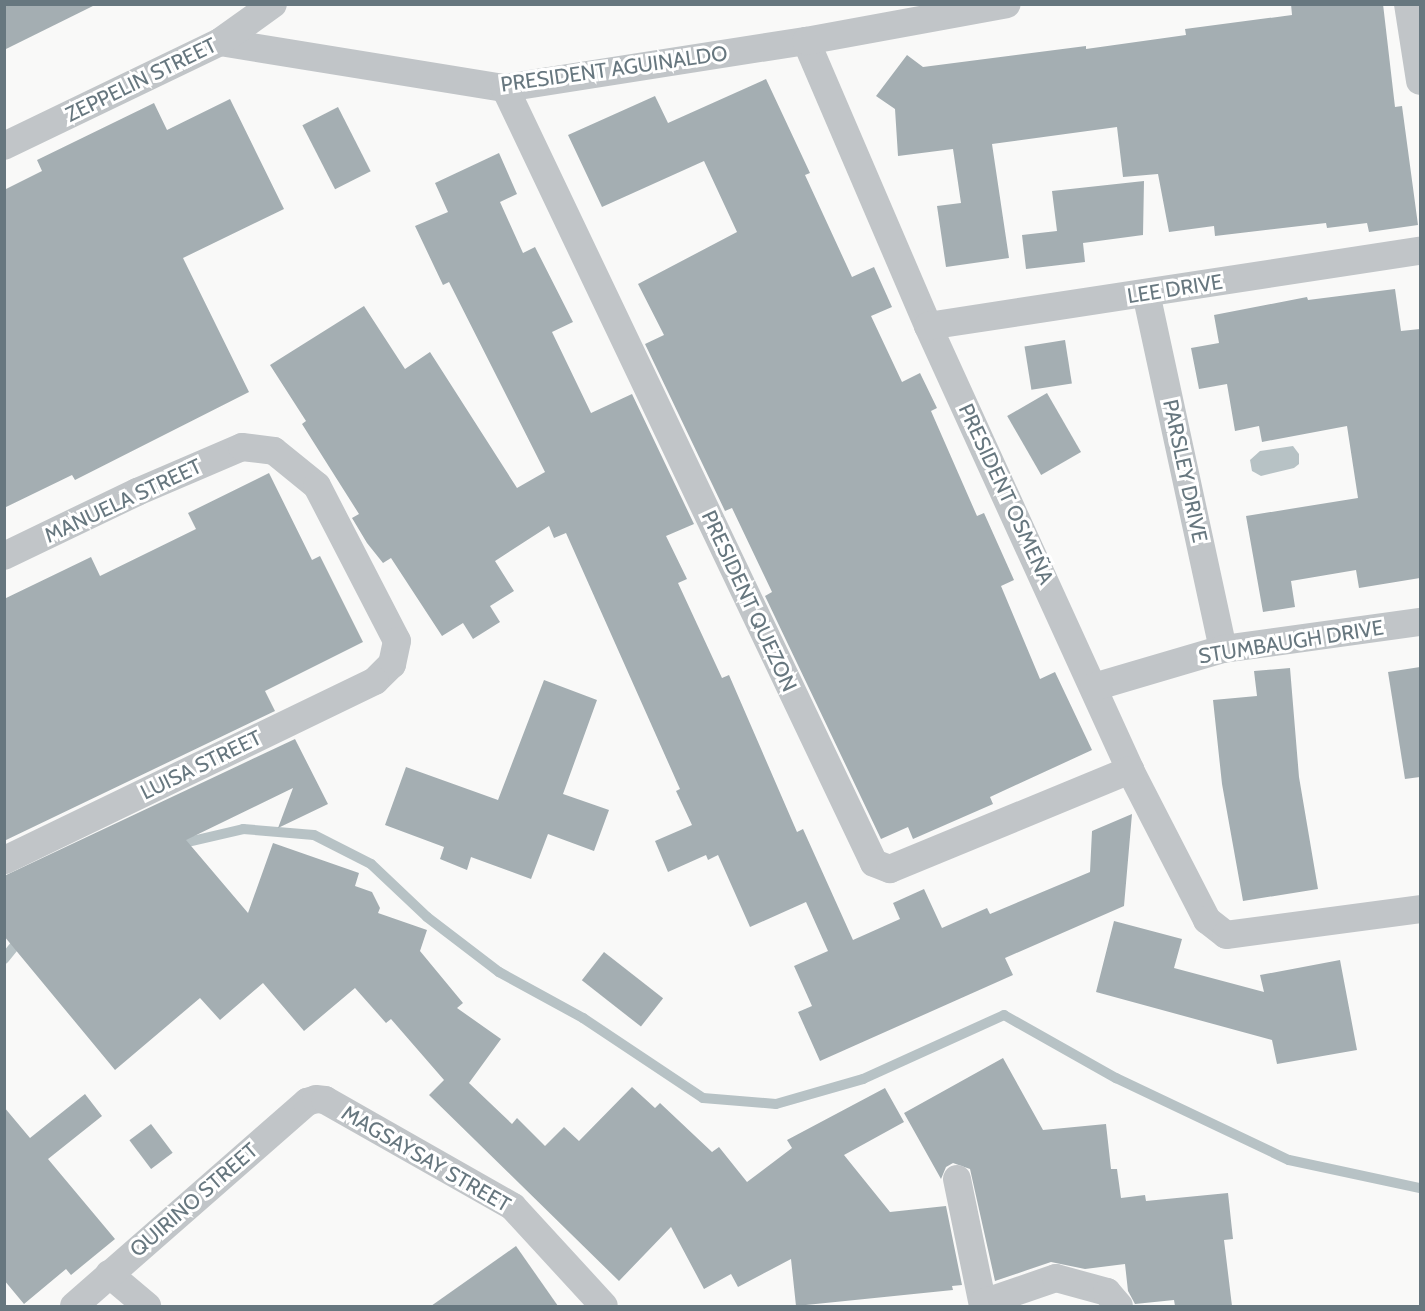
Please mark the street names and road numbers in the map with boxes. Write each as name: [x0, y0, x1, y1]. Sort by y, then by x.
street label: ZEPPELIN STREET: [61, 33, 221, 127]
street label: PRESIDENT AGUINALDO: [499, 41, 729, 97]
street label: LEE DRIVE: [1125, 269, 1225, 309]
street label: PARSLEY DRIVE: [1158, 397, 1212, 545]
street label: PRESIDENT OSMEÑA: [953, 400, 1059, 588]
street label: MANUELA STREET: [40, 454, 206, 548]
street label: PRESIDENT QUEZON: [696, 507, 802, 695]
street label: STUMBAUGH DRIVE: [1197, 615, 1385, 669]
street label: LUISA STREET: [137, 725, 265, 805]
street label: MAGSAYSAY STREET: [337, 1100, 515, 1218]
street label: QUIRINO STREET: [125, 1138, 263, 1262]

